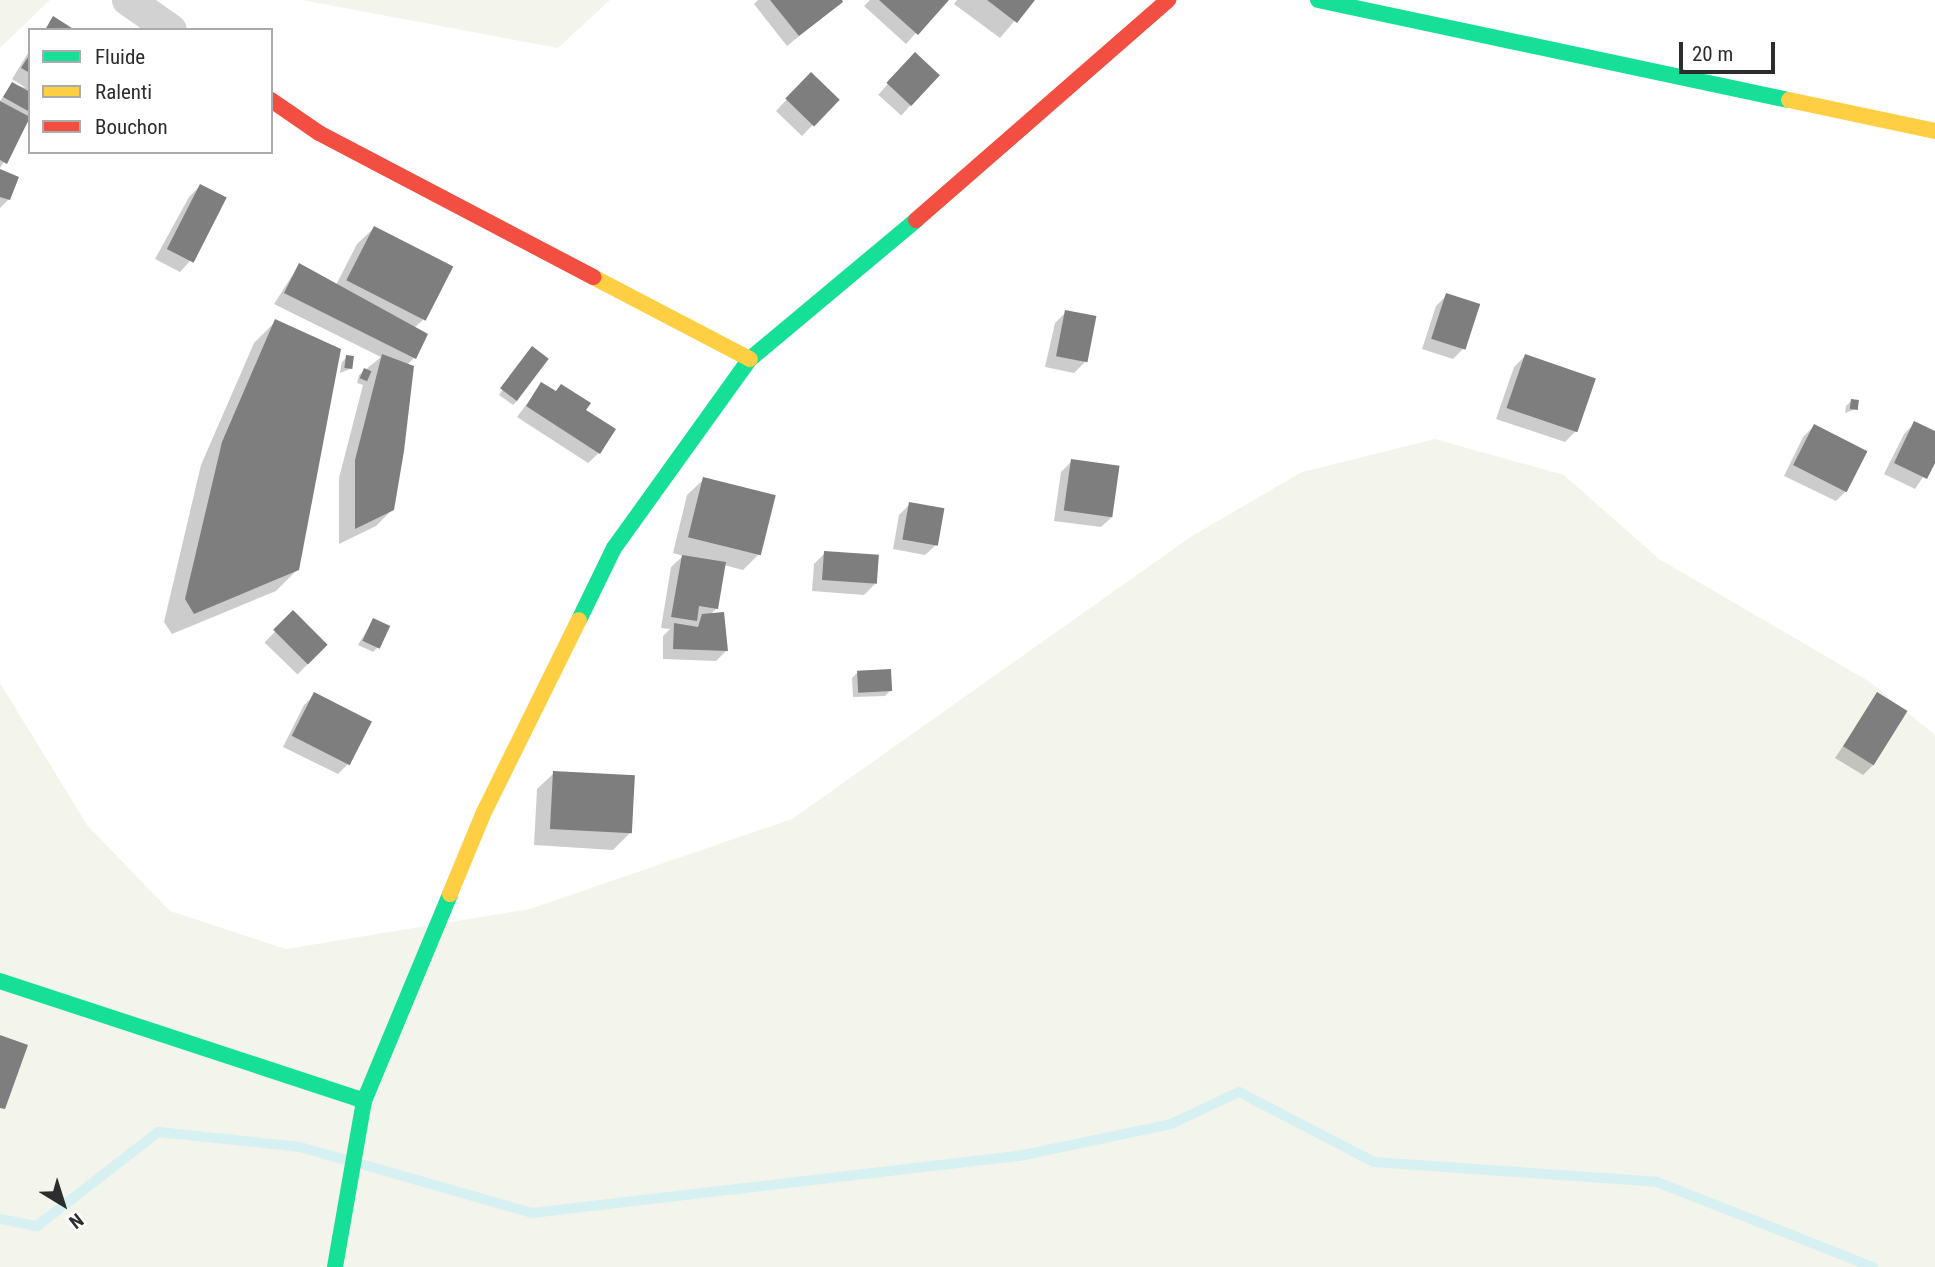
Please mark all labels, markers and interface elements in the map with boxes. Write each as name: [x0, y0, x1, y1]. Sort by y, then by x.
legend: [28, 28, 273, 154]
scale bar: [1683, 28, 1779, 72]
text: 20 m: [1692, 42, 1733, 66]
text: Fluide: [95, 45, 145, 69]
text: Ralenti: [95, 80, 152, 104]
text: Bouchon: [95, 115, 168, 139]
north arrow: [28, 1169, 98, 1239]
text: N: [65, 1208, 88, 1234]

